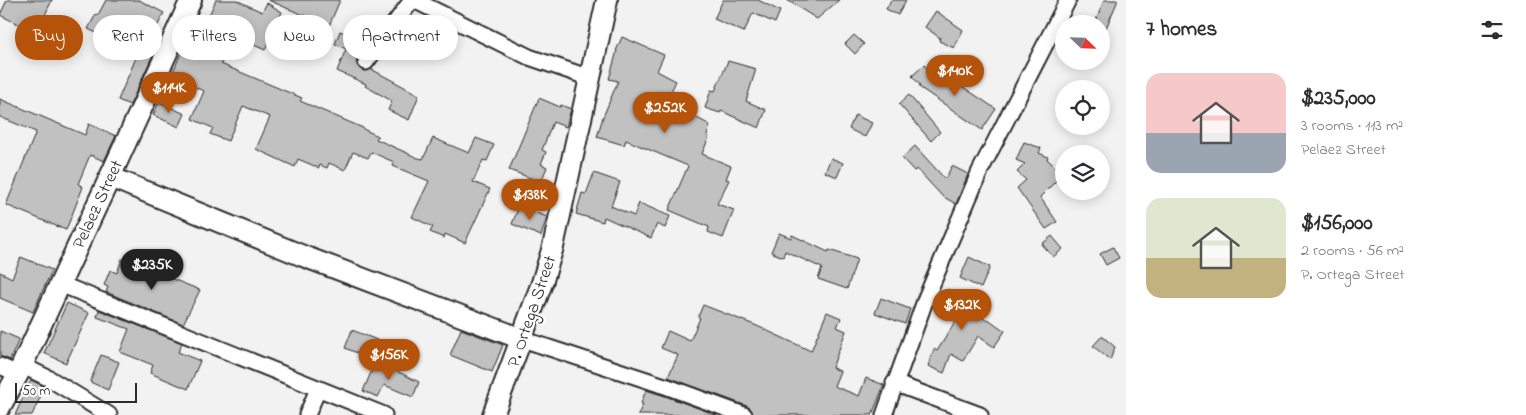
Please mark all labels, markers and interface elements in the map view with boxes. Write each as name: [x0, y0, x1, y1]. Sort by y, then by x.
chip: Buy: [15, 15, 83, 60]
chip: Rent: [93, 15, 162, 60]
chip: Filters: [172, 15, 255, 60]
chip: New: [265, 15, 333, 60]
chip: Apartment: [343, 15, 458, 60]
north arrow: [1055, 15, 1110, 70]
map controls: [1055, 15, 1110, 200]
text: 7 homes: [1146, 15, 1217, 45]
icon: filters: [1478, 16, 1506, 44]
pin: $140K: [920, 54, 990, 97]
text: $140K: [937, 59, 973, 83]
pin: $114K: [134, 72, 204, 114]
text: $114K: [152, 76, 186, 100]
button: locate: [1055, 80, 1110, 135]
text: $235,000: [1301, 84, 1376, 114]
pin: $252K: [630, 92, 700, 134]
icon: home: [1186, 93, 1246, 153]
text: $252K: [644, 96, 686, 120]
text: 3 rooms · 113 m²: [1301, 114, 1403, 138]
text: Pelaez Street: [1301, 138, 1386, 162]
button: layers: [1055, 145, 1110, 200]
street label: Pelaez Street: [67, 156, 131, 254]
pin: $138K: [495, 178, 565, 221]
text: $138K: [512, 183, 548, 207]
text: $156,000: [1301, 209, 1372, 239]
icon: home: [1186, 218, 1246, 278]
text: 2 rooms · 56 m²: [1301, 239, 1404, 263]
pin: $235K: [117, 248, 187, 291]
street label: P. Ortega Street: [502, 252, 565, 371]
text: $235K: [131, 253, 173, 277]
text: P. Ortega Street: [1301, 263, 1405, 287]
pin: $132K: [927, 288, 997, 331]
text: $132K: [943, 293, 981, 317]
pin: $156K: [354, 338, 424, 381]
text: $156K: [370, 343, 408, 367]
scale bar: [15, 380, 138, 403]
text: 50 m: [22, 381, 50, 402]

